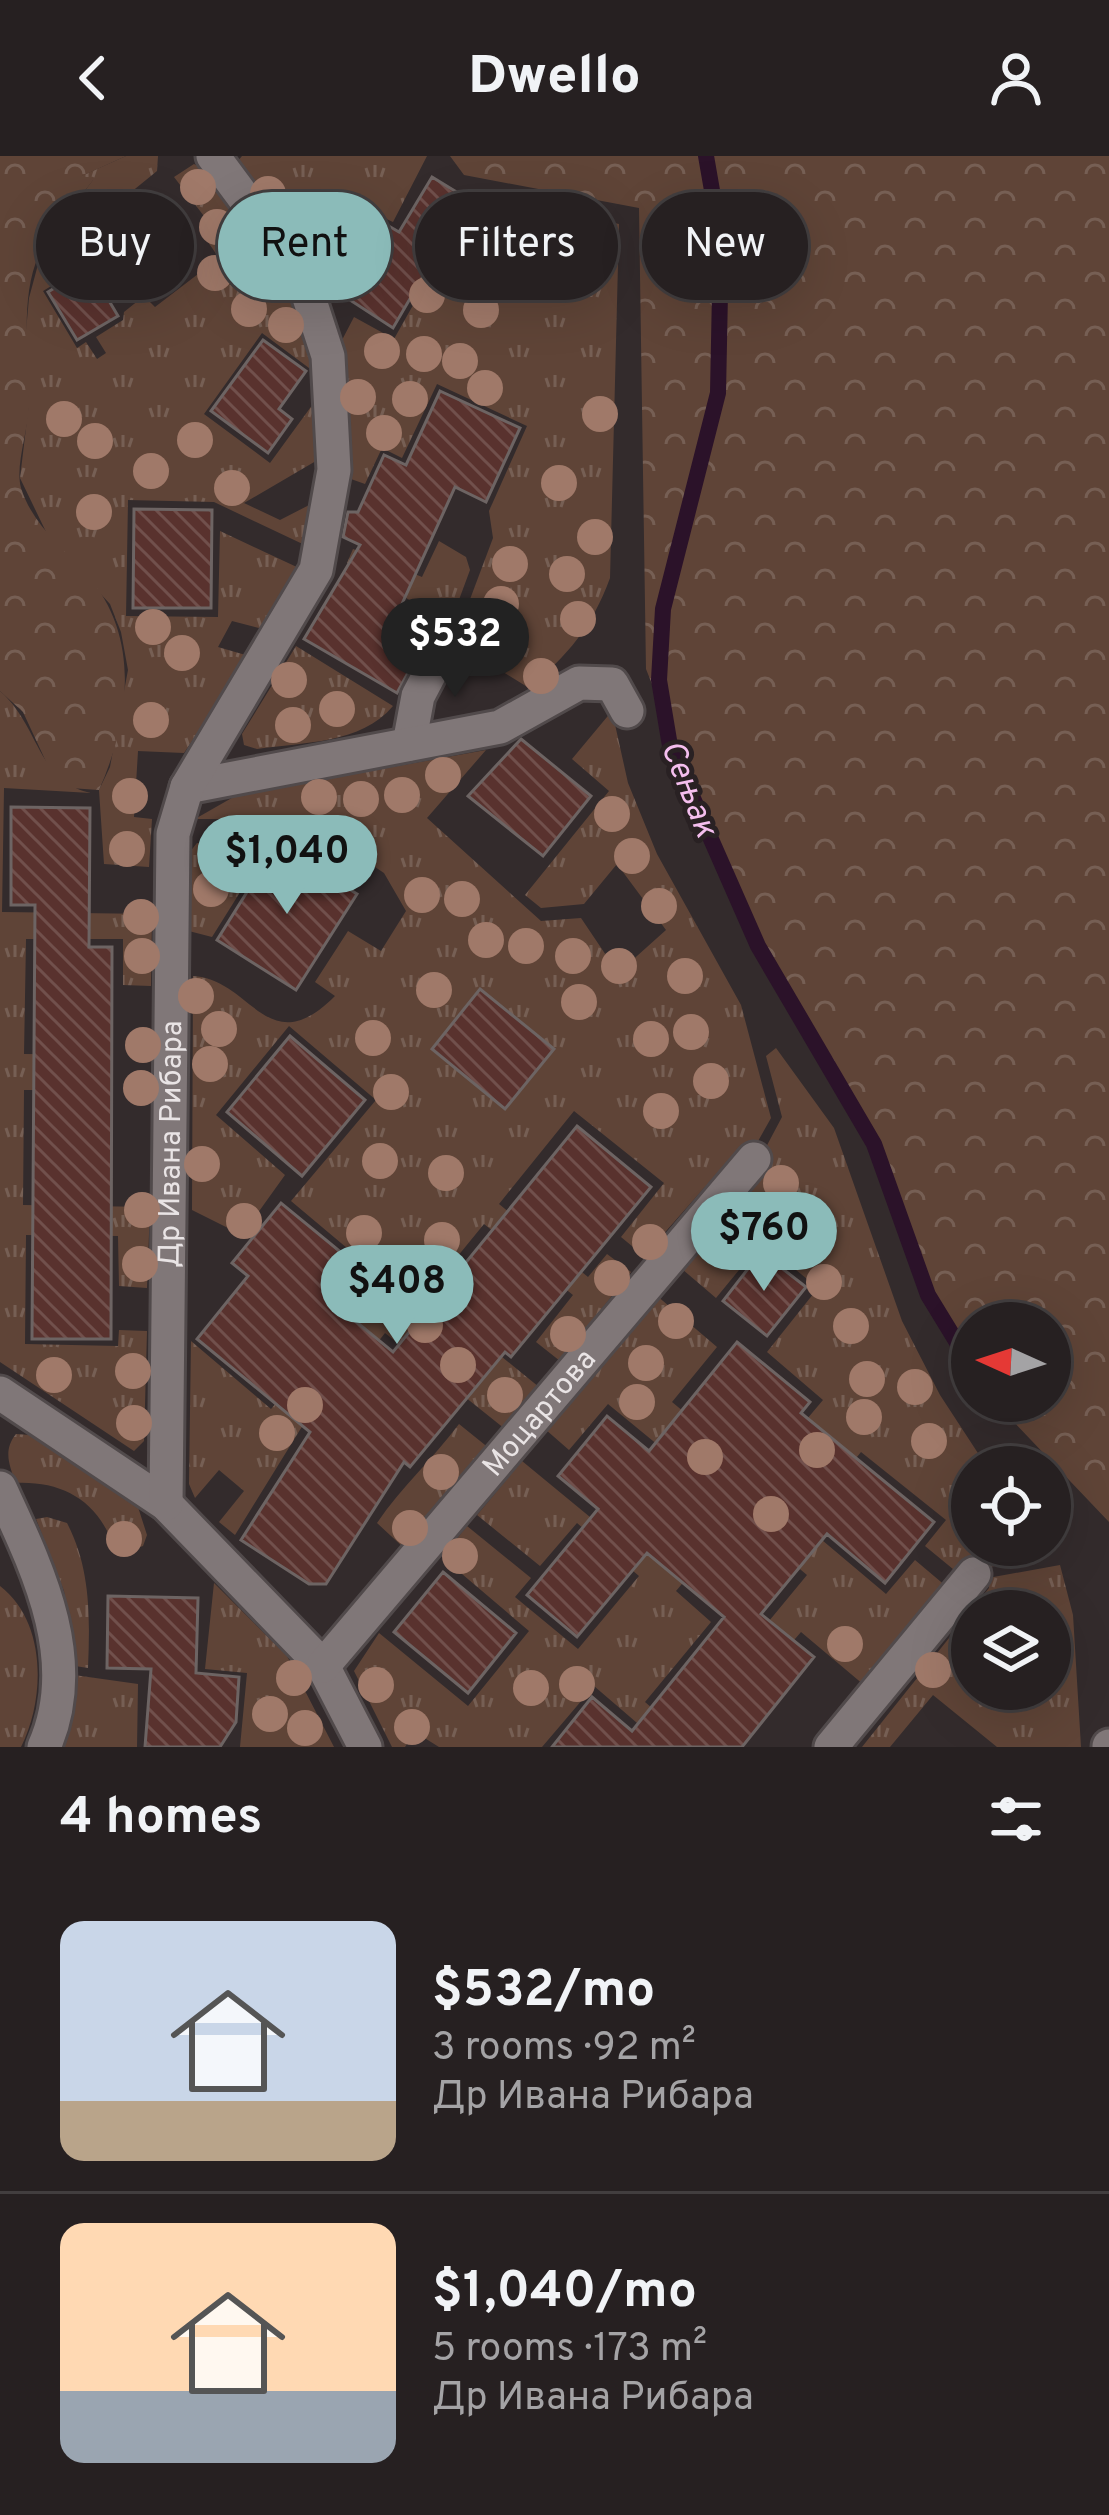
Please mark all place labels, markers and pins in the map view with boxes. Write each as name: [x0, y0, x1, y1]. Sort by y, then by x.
pin: $532: [384, 598, 526, 700]
pin: $1,040: [189, 815, 385, 917]
pin: $760: [693, 1192, 835, 1294]
pin: $408: [326, 1245, 468, 1347]

